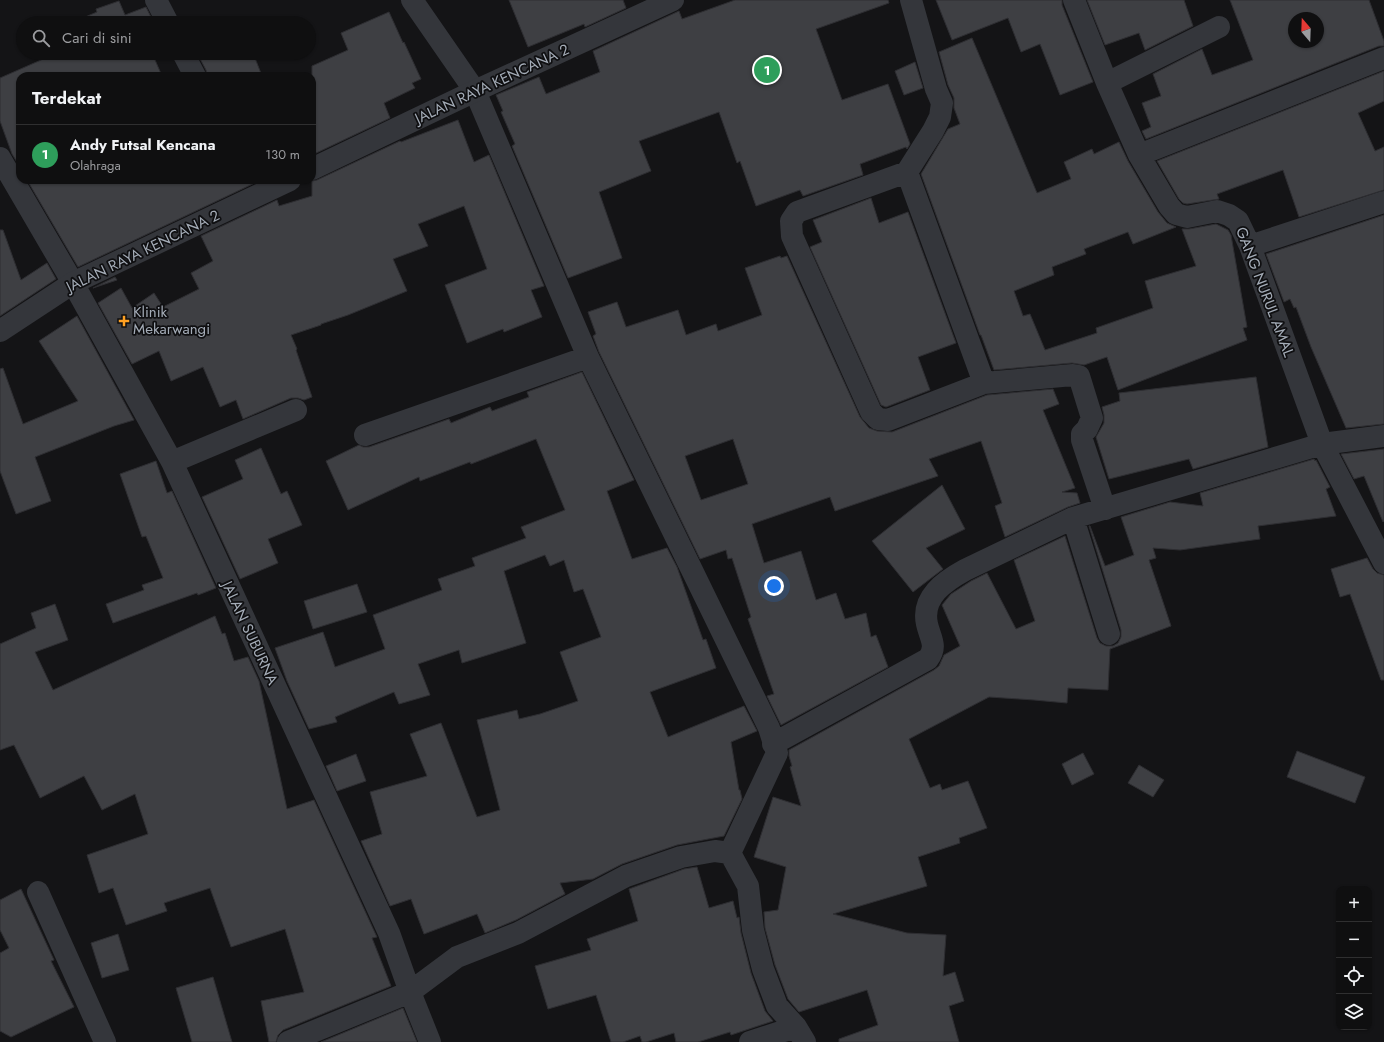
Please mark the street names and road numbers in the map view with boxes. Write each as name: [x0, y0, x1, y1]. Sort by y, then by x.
street label: JALAN RAYA KENCANA 2: [409, 38, 573, 130]
street label: JALAN RAYA KENCANA 2: [61, 204, 223, 299]
street label: GANG NURUL AMAL: [1230, 224, 1300, 360]
street label: JALAN SUBURNA: [216, 576, 284, 688]

